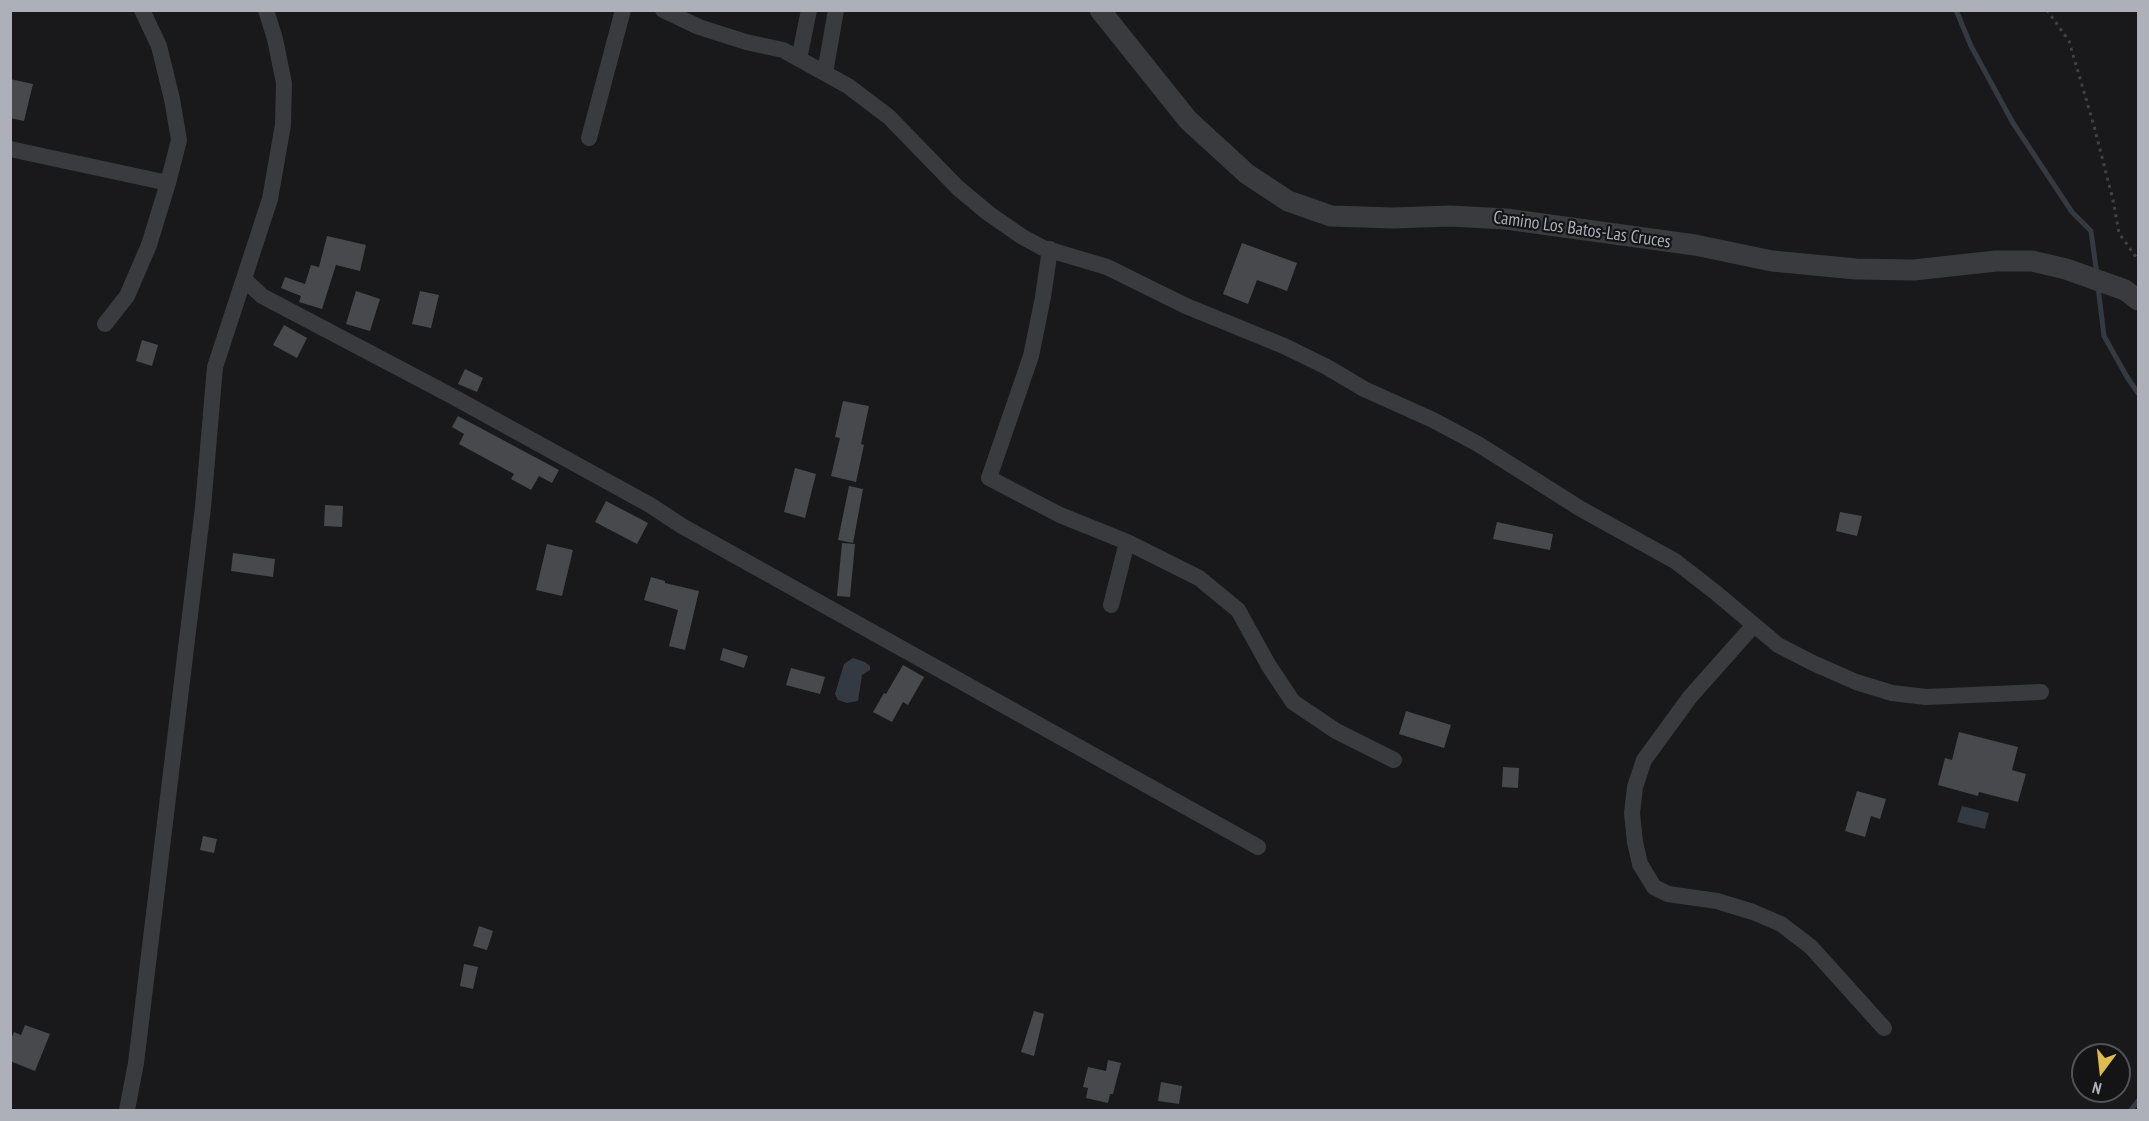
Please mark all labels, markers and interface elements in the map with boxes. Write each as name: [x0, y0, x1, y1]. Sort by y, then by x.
street label: Camino Los Batos-Las Cruces: [1492, 207, 1672, 253]
north arrow: [2071, 1043, 2131, 1103]
text: N: [2090, 1078, 2104, 1099]

